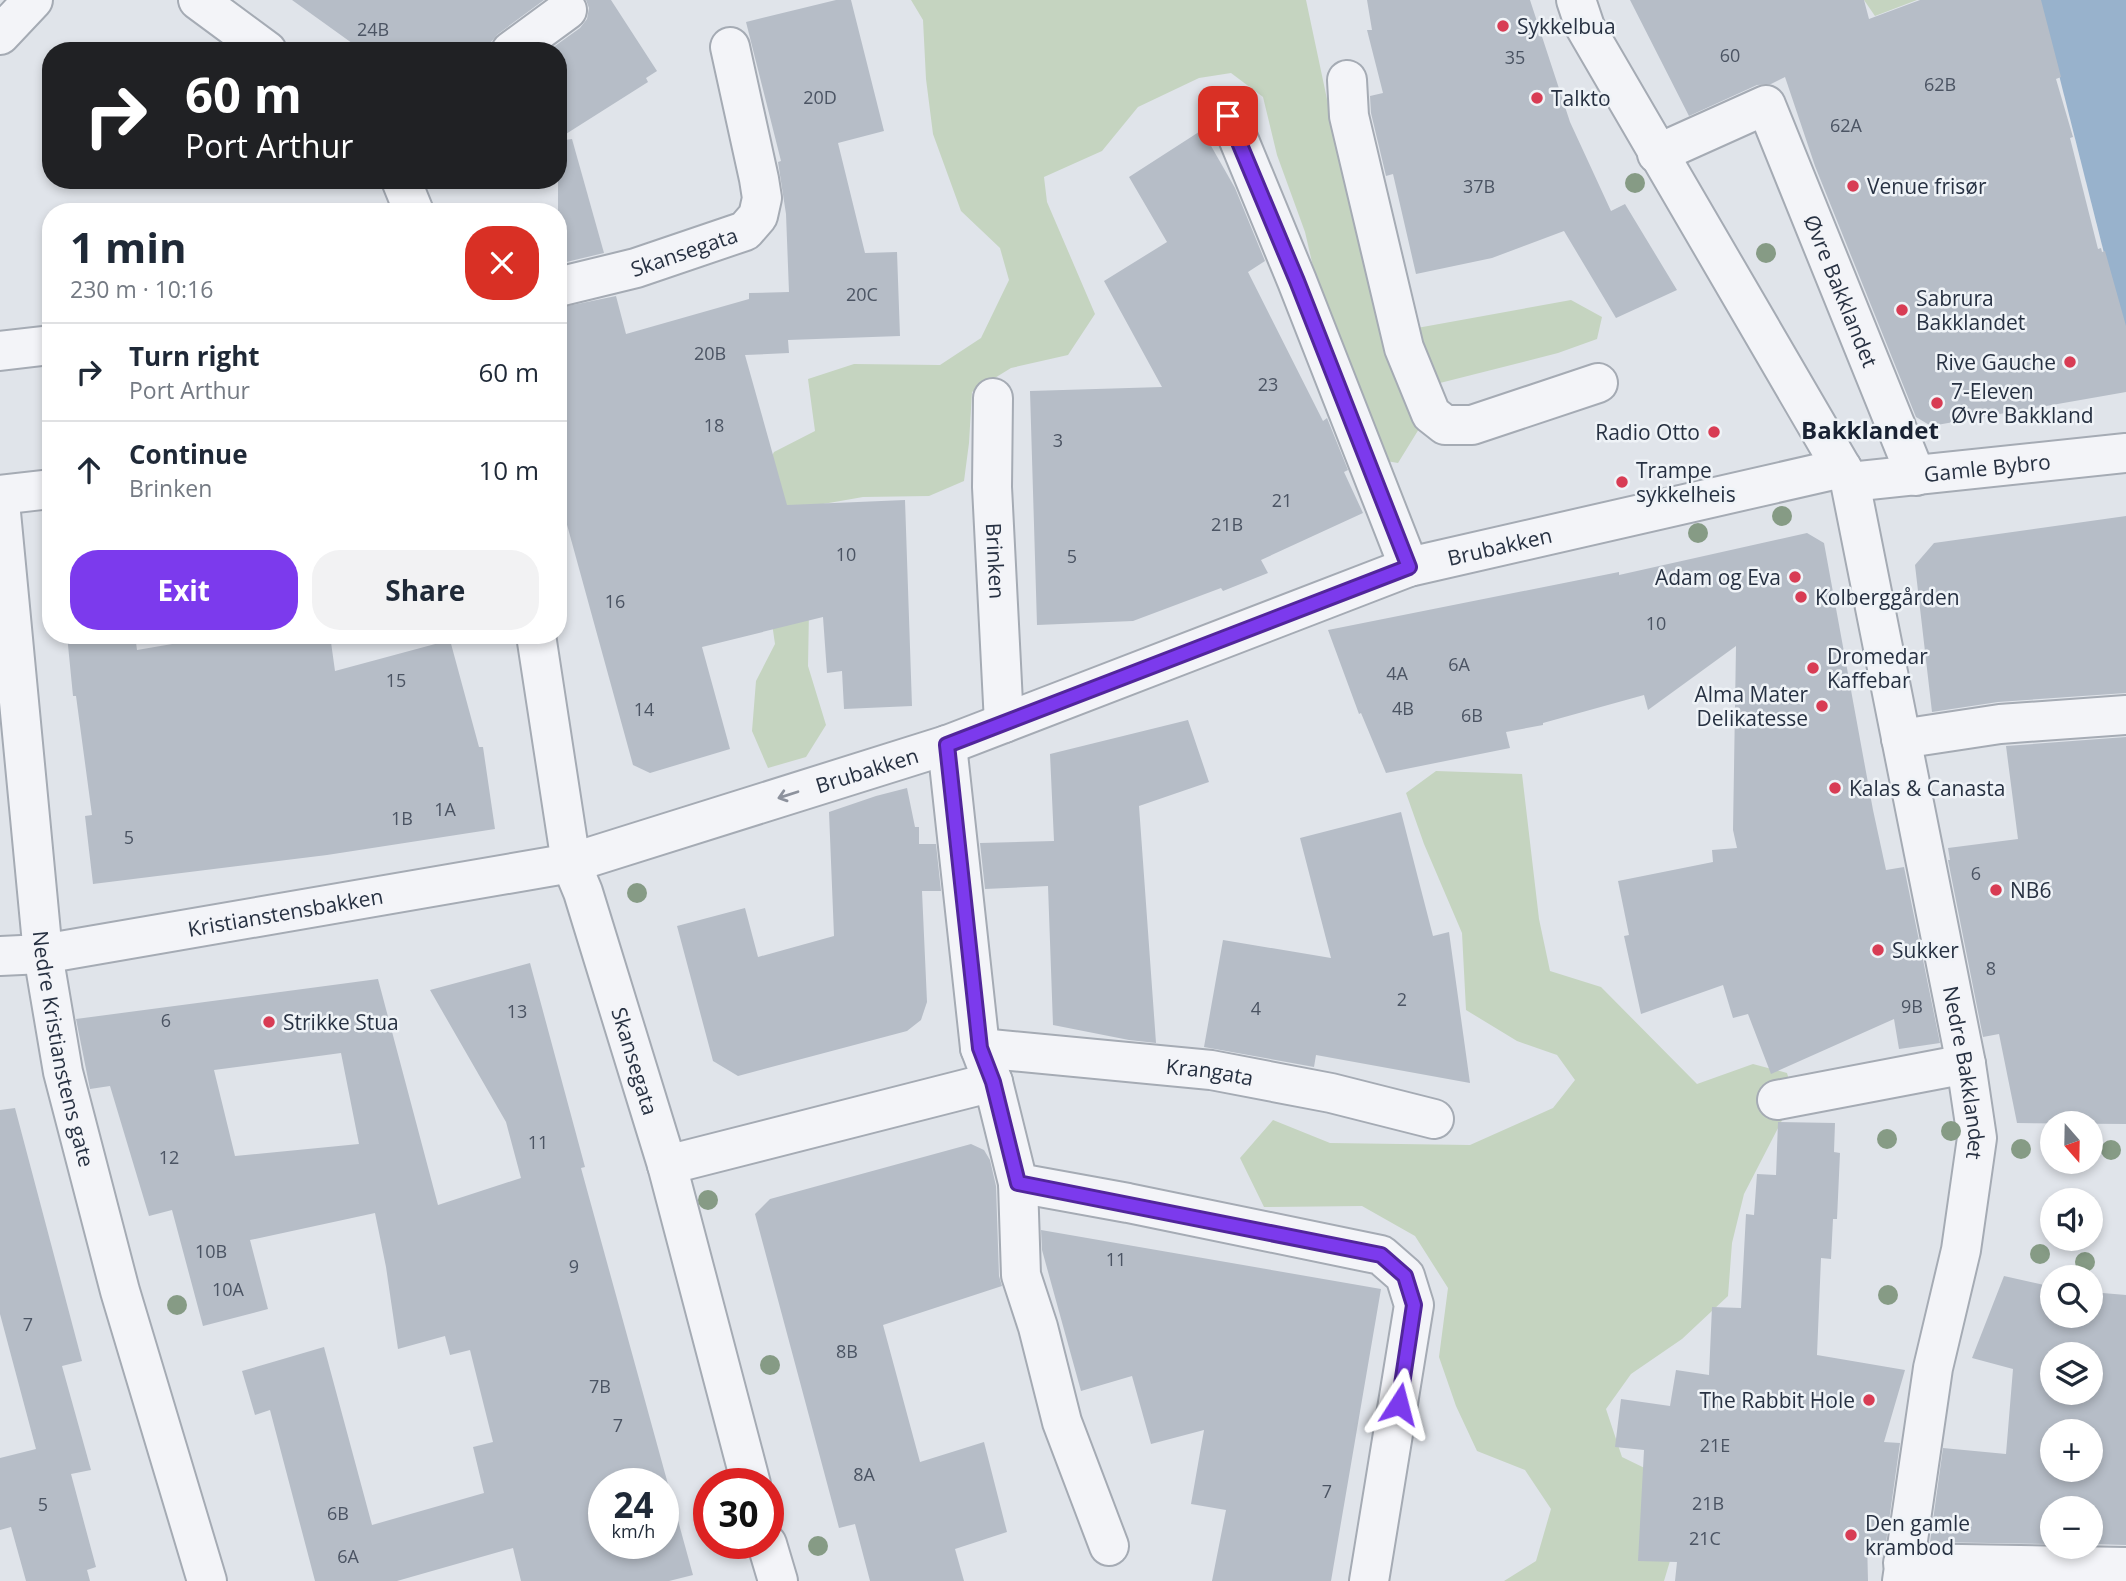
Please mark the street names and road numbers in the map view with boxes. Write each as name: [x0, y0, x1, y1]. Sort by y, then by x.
street label: Øvre Bakklandet: [1798, 210, 1885, 371]
street label: Skansegata: [627, 221, 741, 283]
street label: Gamle Bybro: [1923, 447, 2052, 488]
street label: Brubakken: [1445, 521, 1555, 572]
street label: Brinken: [980, 522, 1012, 600]
street label: Brubakken: [812, 741, 922, 799]
street label: Kristianstensbakken: [186, 882, 385, 943]
street label: Nedre Kristianstens gate: [27, 929, 101, 1170]
street label: Nedre Bakklandet: [1937, 983, 1991, 1161]
street label: Skansegata: [605, 1004, 665, 1118]
street label: Krangata: [1165, 1052, 1256, 1092]

